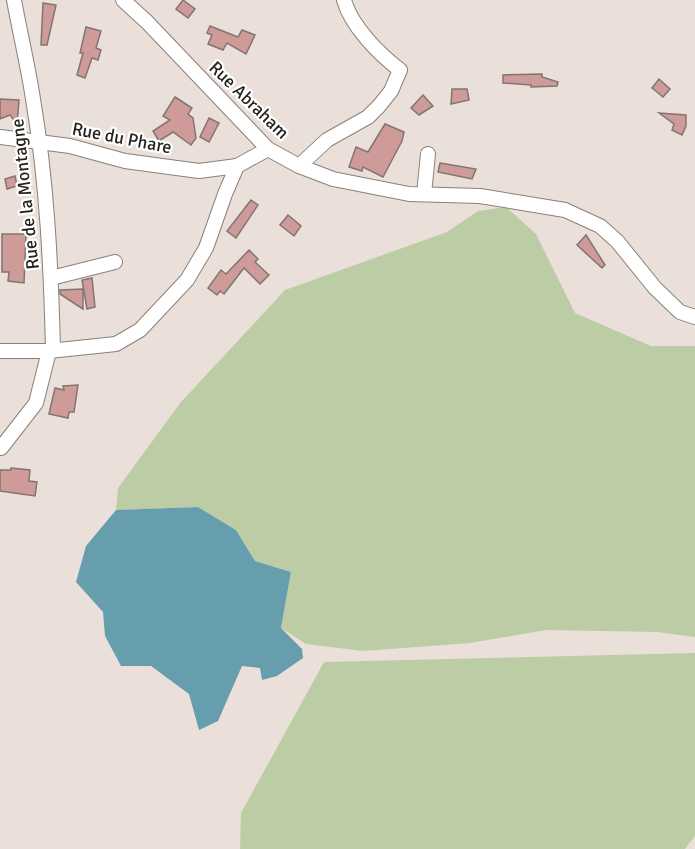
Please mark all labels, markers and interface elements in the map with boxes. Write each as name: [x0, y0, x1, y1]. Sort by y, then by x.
street label: Rue Abraham: [204, 56, 294, 144]
street label: Rue de la Montagne: [6, 118, 44, 270]
street label: Rue du Phare: [70, 118, 174, 158]

